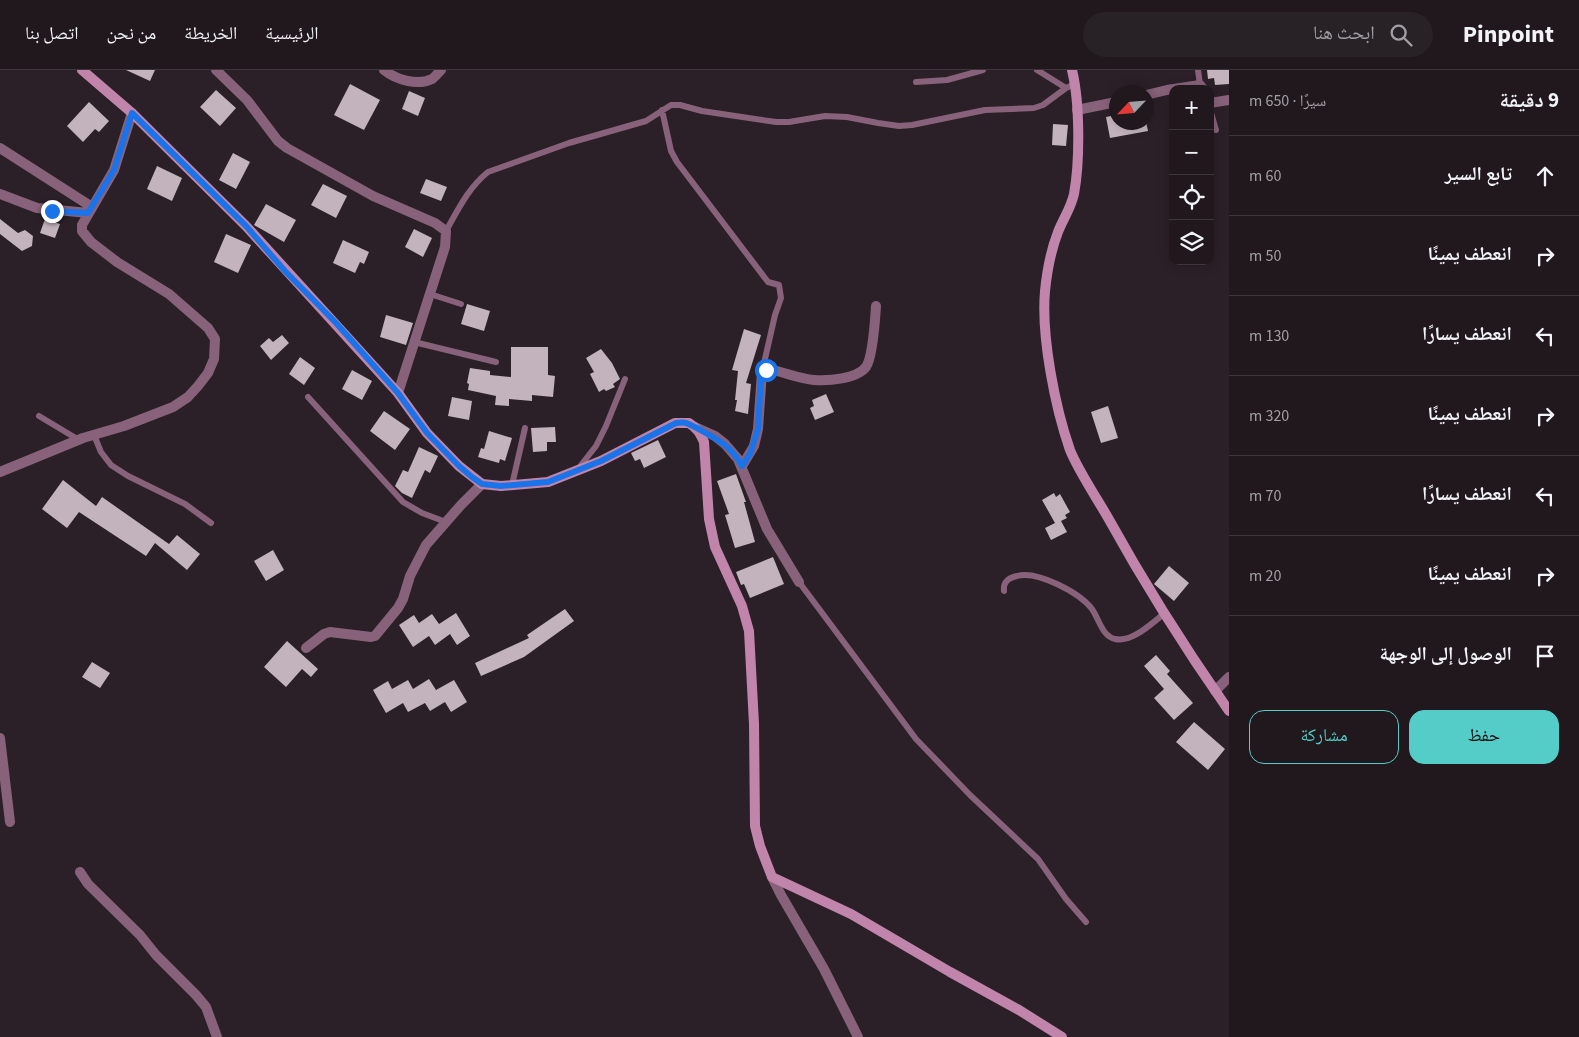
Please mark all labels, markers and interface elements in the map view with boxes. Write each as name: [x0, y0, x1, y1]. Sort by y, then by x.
search box: [1083, 12, 1433, 57]
text: Pinpoint: [1463, 17, 1554, 52]
text: ابحث هنا: [1313, 20, 1375, 47]
text: اتصل بنا: [25, 21, 78, 46]
text: من نحن: [106, 21, 156, 46]
text: الخريطة: [184, 21, 237, 46]
text: الرئيسية: [265, 21, 319, 46]
icon: search: [1387, 21, 1415, 49]
north arrow: [1109, 85, 1154, 130]
map controls: [1169, 85, 1214, 265]
button: +: [1169, 85, 1214, 130]
text: 9 دقيقة: [1500, 85, 1559, 115]
text: سيرًا · 650 m: [1249, 90, 1326, 112]
button: −: [1169, 130, 1214, 175]
text: تابع السير: [1445, 161, 1512, 188]
icon: ahead: [1531, 162, 1559, 190]
text: 60 m: [1249, 165, 1281, 187]
button: locate: [1169, 175, 1214, 220]
route end: [41, 200, 64, 223]
button: layers: [1169, 220, 1214, 265]
text: انعطف يمينًا: [1428, 241, 1512, 268]
icon: right: [1531, 242, 1559, 270]
text: 50 m: [1249, 245, 1281, 267]
text: انعطف يسارًا: [1422, 321, 1512, 348]
icon: left: [1531, 322, 1559, 350]
text: 130 m: [1249, 325, 1289, 347]
route start: [755, 359, 778, 382]
text: انعطف يمينًا: [1428, 401, 1512, 428]
icon: right: [1531, 402, 1559, 430]
text: 320 m: [1249, 405, 1289, 427]
text: انعطف يسارًا: [1422, 481, 1512, 508]
icon: left: [1531, 482, 1559, 510]
text: 70 m: [1249, 485, 1281, 507]
text: انعطف يمينًا: [1428, 561, 1512, 588]
icon: right: [1531, 562, 1559, 590]
text: 20 m: [1249, 565, 1281, 587]
text: الوصول إلى الوجهة: [1379, 641, 1512, 668]
icon: arrive: [1531, 642, 1559, 670]
button: مشاركة: [1249, 710, 1399, 764]
button: حفظ: [1409, 710, 1559, 764]

